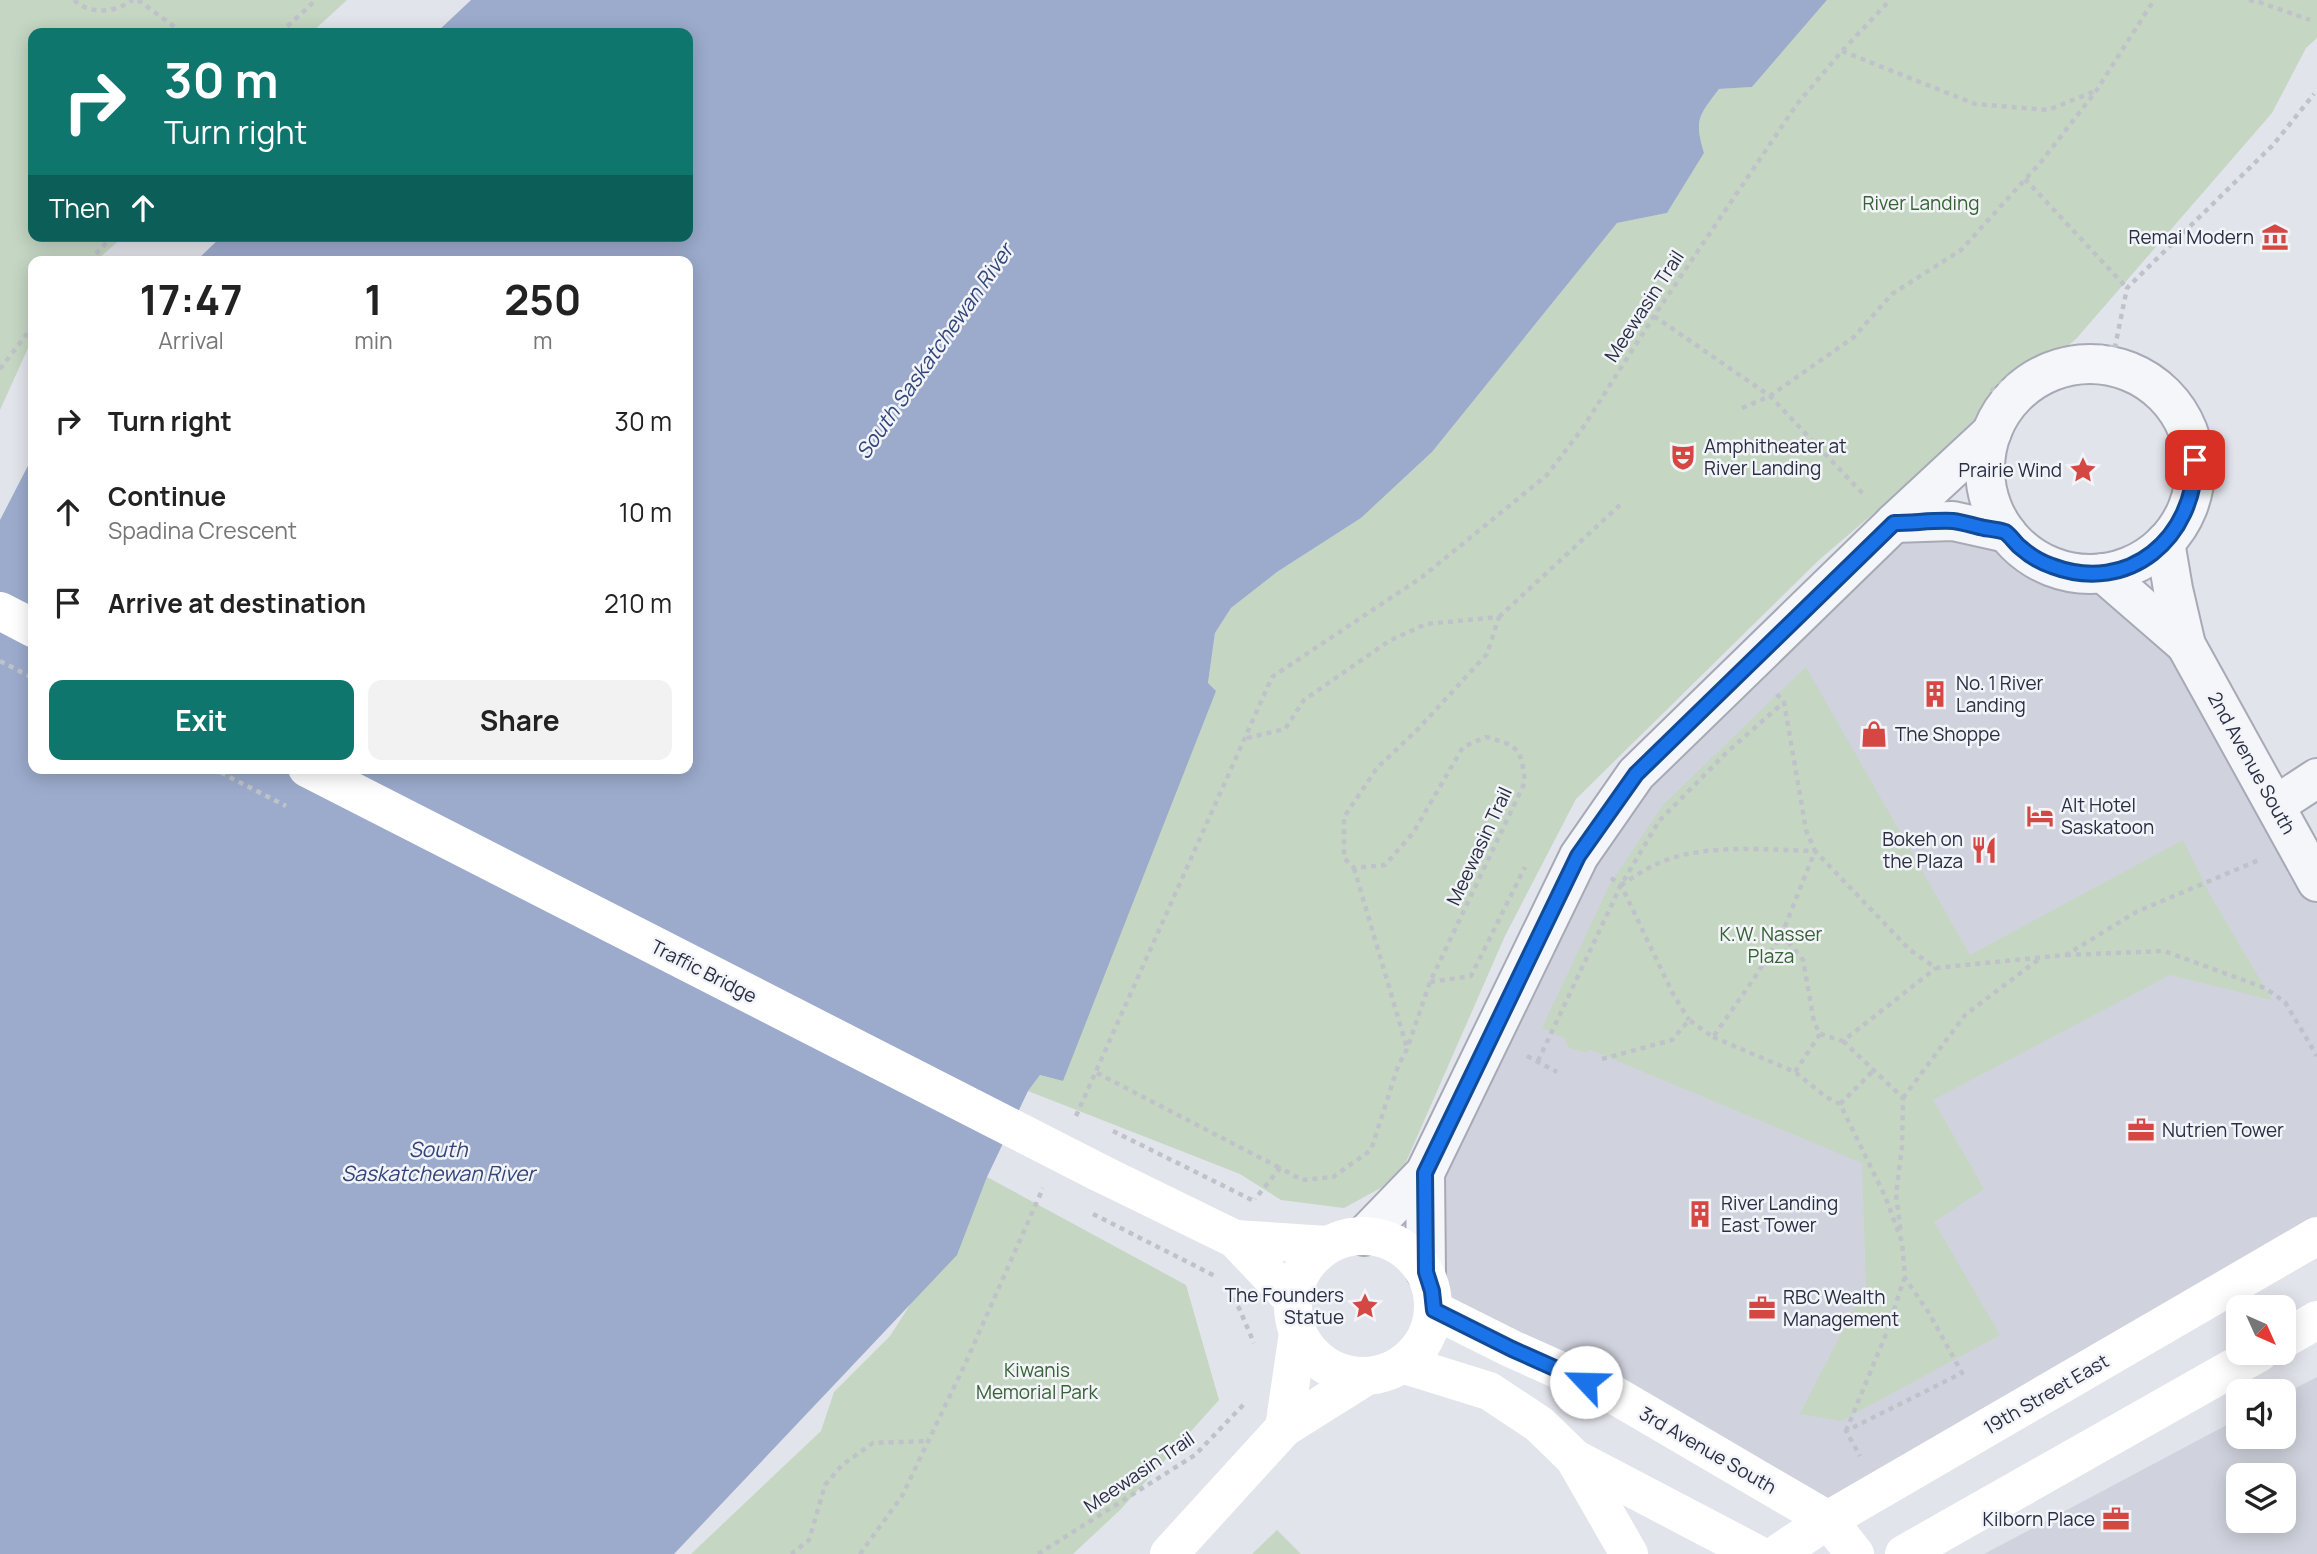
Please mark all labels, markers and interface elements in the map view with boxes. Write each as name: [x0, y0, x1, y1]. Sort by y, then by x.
text: 30 m: [164, 46, 279, 113]
icon: right: [49, 56, 140, 147]
text: Turn right: [164, 110, 307, 154]
icon: ahead: [124, 189, 162, 227]
text: Then: [49, 190, 110, 226]
park label: River Landing: [1862, 190, 1980, 216]
museum icon: Remai Modern: [2260, 222, 2290, 252]
place label: Remai Modern: [2129, 224, 2254, 250]
water label: South Saskatchewan River: [849, 236, 1020, 464]
street label: Meewasin Trail: [1598, 245, 1690, 367]
text: 17:47: [140, 270, 243, 328]
text: 1: [364, 270, 383, 328]
text: 250: [504, 270, 581, 328]
text: Arrival: [158, 324, 224, 356]
text: min: [354, 324, 393, 356]
text: m: [533, 324, 553, 356]
icon: right: [49, 402, 87, 440]
text: Turn right: [108, 403, 232, 439]
text: 30 m: [615, 403, 672, 439]
pin: [2165, 430, 2225, 490]
place label: Amphitheater at River Landing: [1704, 433, 1847, 481]
icon: arrive: [2176, 441, 2214, 479]
theatre icon: Amphitheater at River Landing: [1668, 442, 1698, 472]
place icon: Prairie Wind: [2068, 455, 2098, 485]
place label: Prairie Wind: [1959, 457, 2062, 483]
text: Continue: [108, 478, 226, 514]
icon: ahead: [49, 493, 87, 531]
text: 10 m: [619, 494, 672, 530]
text: Spadina Crescent: [108, 514, 297, 546]
icon: arrive: [49, 584, 87, 622]
text: Arrive at destination: [108, 585, 366, 621]
text: 210 m: [604, 585, 672, 621]
place label: No. 1 River Landing: [1956, 670, 2043, 718]
building icon: No. 1 River Landing: [1920, 679, 1950, 709]
button: Exit: [49, 680, 354, 760]
button: Share: [368, 680, 672, 760]
street label: 2nd Avenue South: [2202, 687, 2302, 839]
shop icon: The Shoppe: [1859, 719, 1889, 749]
place label: The Shoppe: [1895, 721, 2000, 747]
street label: Meewasin Trail: [1440, 782, 1518, 910]
place label: Alt Hotel Saskatoon: [2061, 792, 2154, 840]
hotel icon: Alt Hotel Saskatoon: [2025, 801, 2055, 831]
place label: Bokeh on the Plaza: [1882, 826, 1963, 874]
restaurant icon: Bokeh on the Plaza: [1969, 835, 1999, 865]
park label: K.W. Nasser Plaza: [1720, 921, 1823, 969]
street label: Traffic Bridge: [647, 933, 761, 1009]
office icon: Nutrien Tower: [2126, 1115, 2156, 1145]
place label: Nutrien Tower: [2162, 1117, 2284, 1143]
water label: South Saskatchewan River: [341, 1135, 537, 1187]
place label: River Landing East Tower: [1721, 1190, 1838, 1238]
building icon: River Landing East Tower: [1685, 1199, 1715, 1229]
place label: The Founders Statue: [1225, 1282, 1344, 1330]
place label: RBC Wealth Management: [1783, 1284, 1899, 1332]
place icon: The Founders Statue: [1350, 1291, 1380, 1321]
office icon: RBC Wealth Management: [1747, 1293, 1777, 1323]
north arrow: [2226, 1295, 2296, 1365]
map controls: [2226, 1295, 2296, 1533]
position arrow: [1549, 1345, 1623, 1419]
street label: 19th Street East: [1979, 1348, 2113, 1440]
park label: Kiwanis Memorial Park: [976, 1357, 1099, 1405]
button: sound: [2226, 1379, 2296, 1449]
street label: 3rd Avenue South: [1635, 1400, 1781, 1500]
street label: Meewasin Trail: [1079, 1425, 1199, 1519]
button: layers: [2226, 1463, 2296, 1533]
office icon: Kilborn Place: [2101, 1504, 2131, 1534]
place label: Kilborn Place: [1983, 1506, 2095, 1532]

